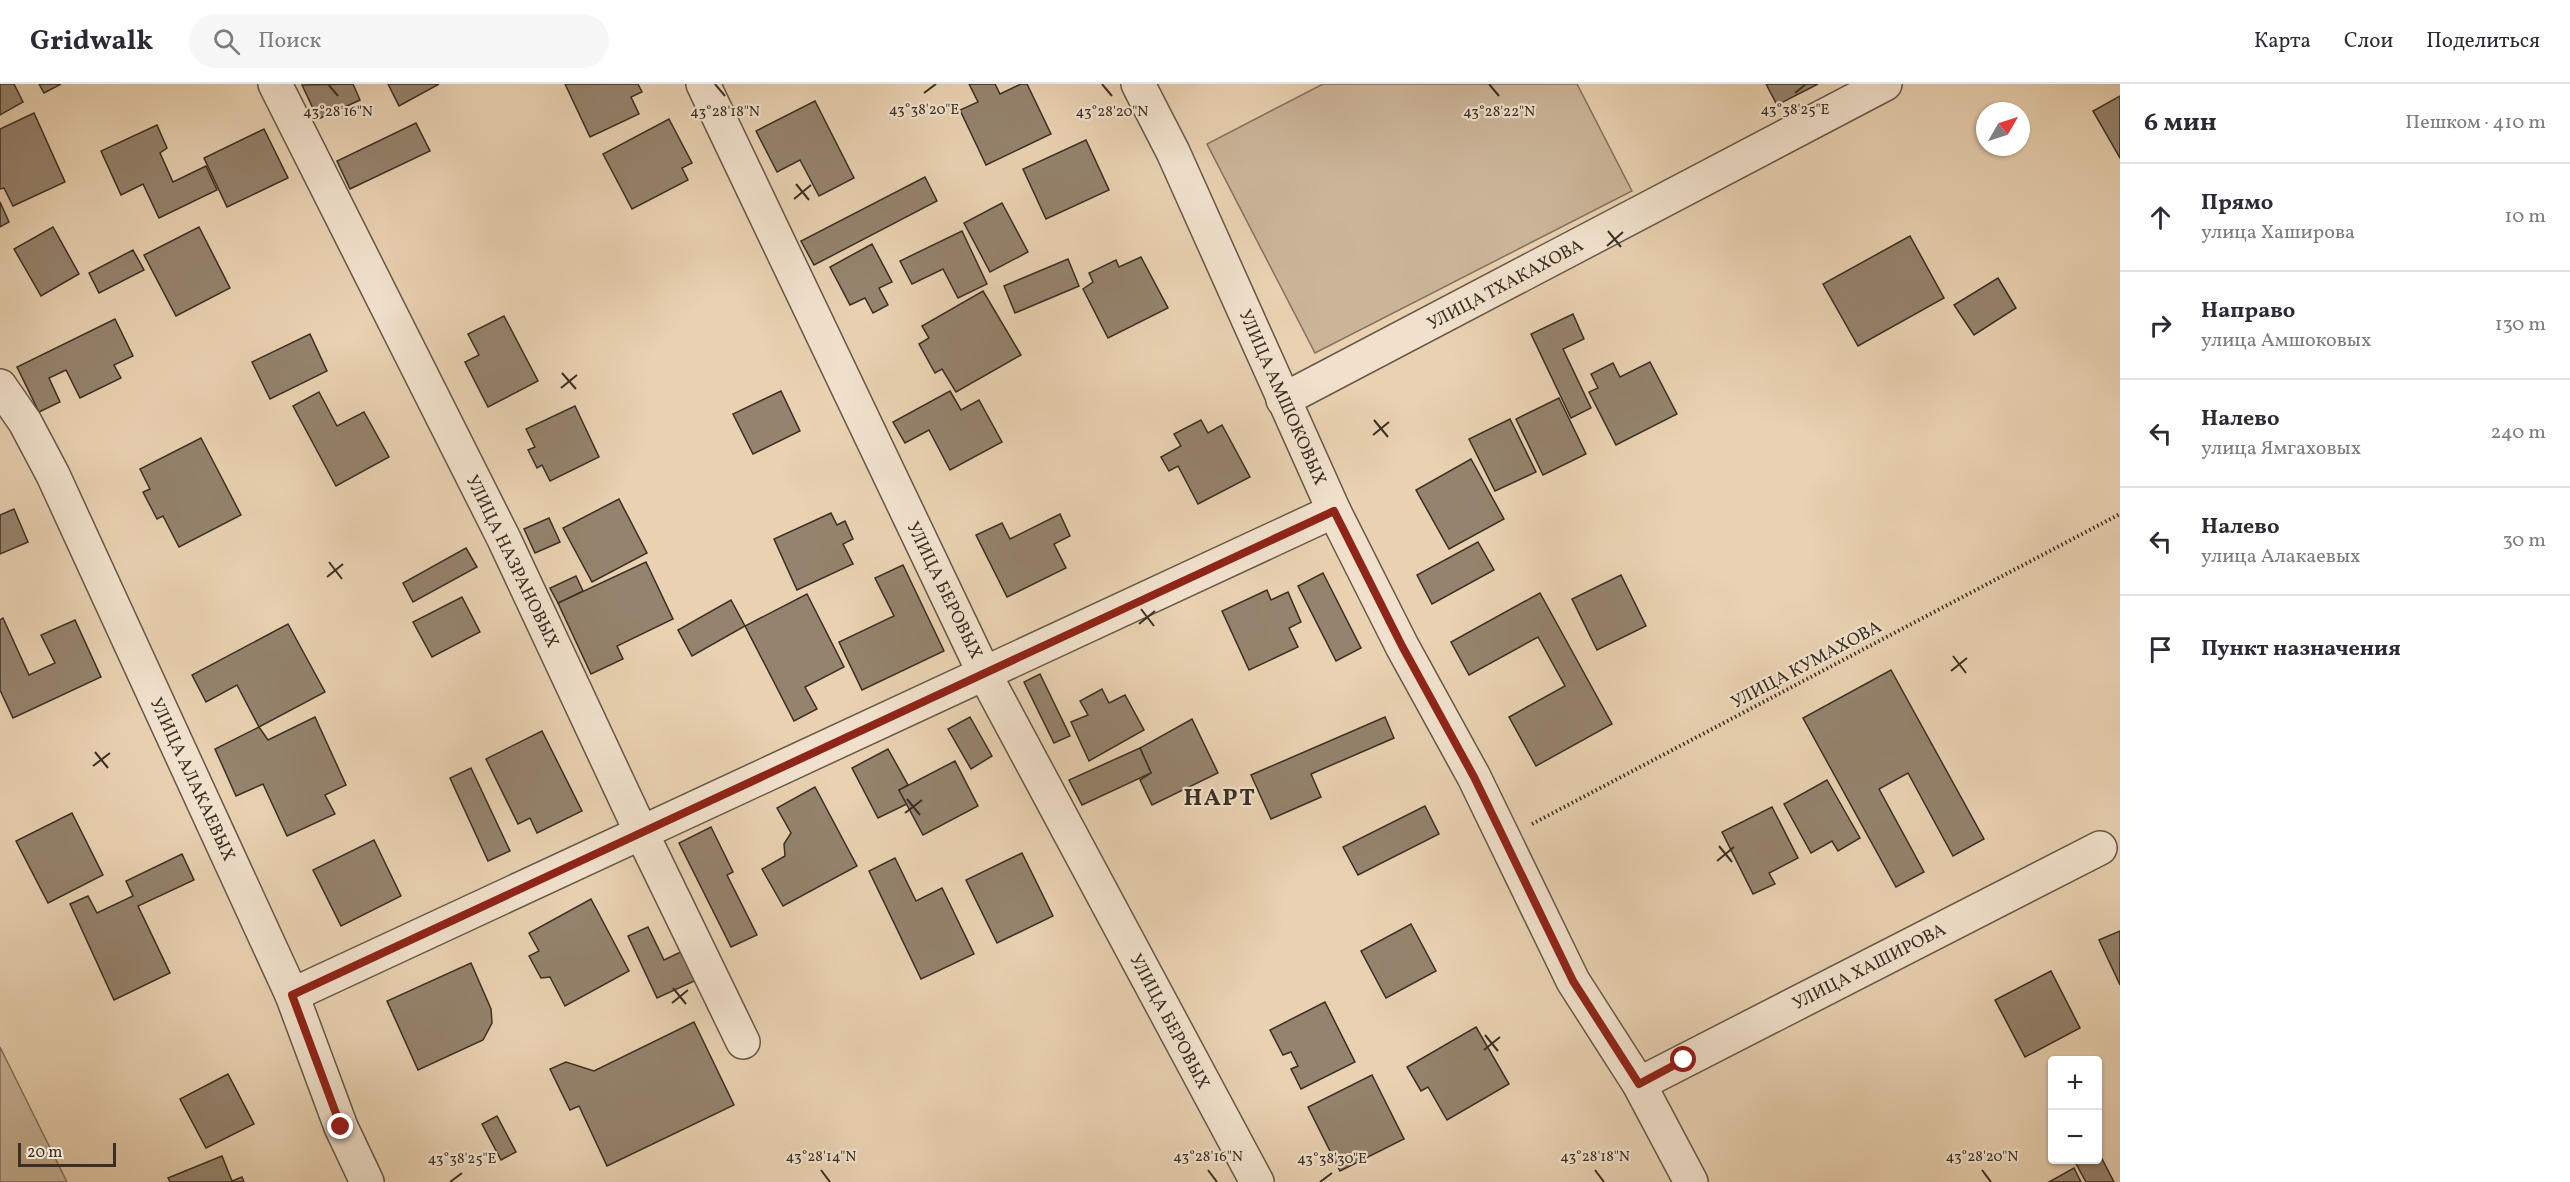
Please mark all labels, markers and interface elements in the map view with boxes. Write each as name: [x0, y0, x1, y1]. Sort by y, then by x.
search box: [189, 14, 609, 68]
text: Gridwalk: [30, 22, 153, 61]
icon: search: [210, 25, 243, 58]
text: Поиск: [258, 26, 321, 57]
text: Карта: [2254, 27, 2311, 56]
text: Слои: [2344, 27, 2393, 56]
text: Поделиться: [2426, 27, 2540, 56]
text: 43°38'20"E: [889, 100, 959, 121]
text: 43°38'25"E: [1760, 100, 1830, 121]
text: 43°28'16"N: [303, 102, 373, 123]
text: 43°28'18"N: [690, 102, 760, 123]
text: 43°28'20"N: [1076, 102, 1148, 123]
text: 43°28'22"N: [1463, 102, 1535, 123]
north arrow: [1976, 102, 2030, 156]
text: 6 мин: [2144, 105, 2217, 141]
text: Пешком · 410 m: [2405, 109, 2546, 137]
text: Прямо: [2201, 188, 2273, 219]
icon: ahead: [2144, 201, 2177, 234]
text: 10 m: [2505, 203, 2546, 231]
text: улица Хаширова: [2201, 219, 2355, 247]
street label: УЛИЦА ТХАКАХОВА: [1423, 233, 1588, 337]
text: Направо: [2201, 296, 2295, 327]
street label: УЛИЦА АМШОКОВЫХ: [1232, 306, 1332, 489]
icon: right: [2144, 309, 2177, 342]
text: 130 m: [2495, 311, 2546, 339]
text: улица Амшоковых: [2201, 327, 2371, 355]
text: Налево: [2201, 404, 2280, 435]
icon: left: [2144, 417, 2177, 450]
text: 240 m: [2491, 419, 2546, 447]
text: улица Ямгаховых: [2201, 435, 2361, 463]
street label: УЛИЦА НАЗРАНОВЫХ: [459, 471, 564, 652]
text: Налево: [2201, 512, 2280, 543]
street label: УЛИЦА БЕРОВЫХ: [900, 518, 988, 664]
icon: left: [2144, 525, 2177, 558]
text: 30 m: [2502, 527, 2546, 555]
text: улица Алакаевых: [2201, 543, 2360, 571]
street label: УЛИЦА КУМАХОВА: [1727, 615, 1887, 716]
icon: arrive: [2144, 633, 2177, 666]
text: Пункт назначения: [2201, 634, 2401, 665]
street label: УЛИЦА АЛАКАЕВЫХ: [143, 694, 240, 865]
district label: НАРТ: [1184, 782, 1256, 816]
street label: УЛИЦА ХАШИРОВА: [1789, 918, 1951, 1017]
street label: УЛИЦА БЕРОВЫХ: [1122, 950, 1215, 1094]
route start: [1670, 1046, 1696, 1072]
map controls: [2048, 1056, 2102, 1164]
button: +: [2048, 1056, 2102, 1110]
button: −: [2048, 1110, 2102, 1164]
route end: [327, 1113, 353, 1139]
scale bar: [18, 1140, 116, 1168]
text: 20 m: [27, 1142, 62, 1164]
text: 43°28'14"N: [786, 1147, 856, 1168]
text: 43°28'16"N: [1173, 1147, 1243, 1168]
text: 43°28'18"N: [1560, 1147, 1630, 1168]
text: 43°28'20"N: [1946, 1147, 2018, 1168]
text: 43°38'25"E: [427, 1149, 497, 1170]
text: 43°38'30"E: [1297, 1149, 1367, 1170]

